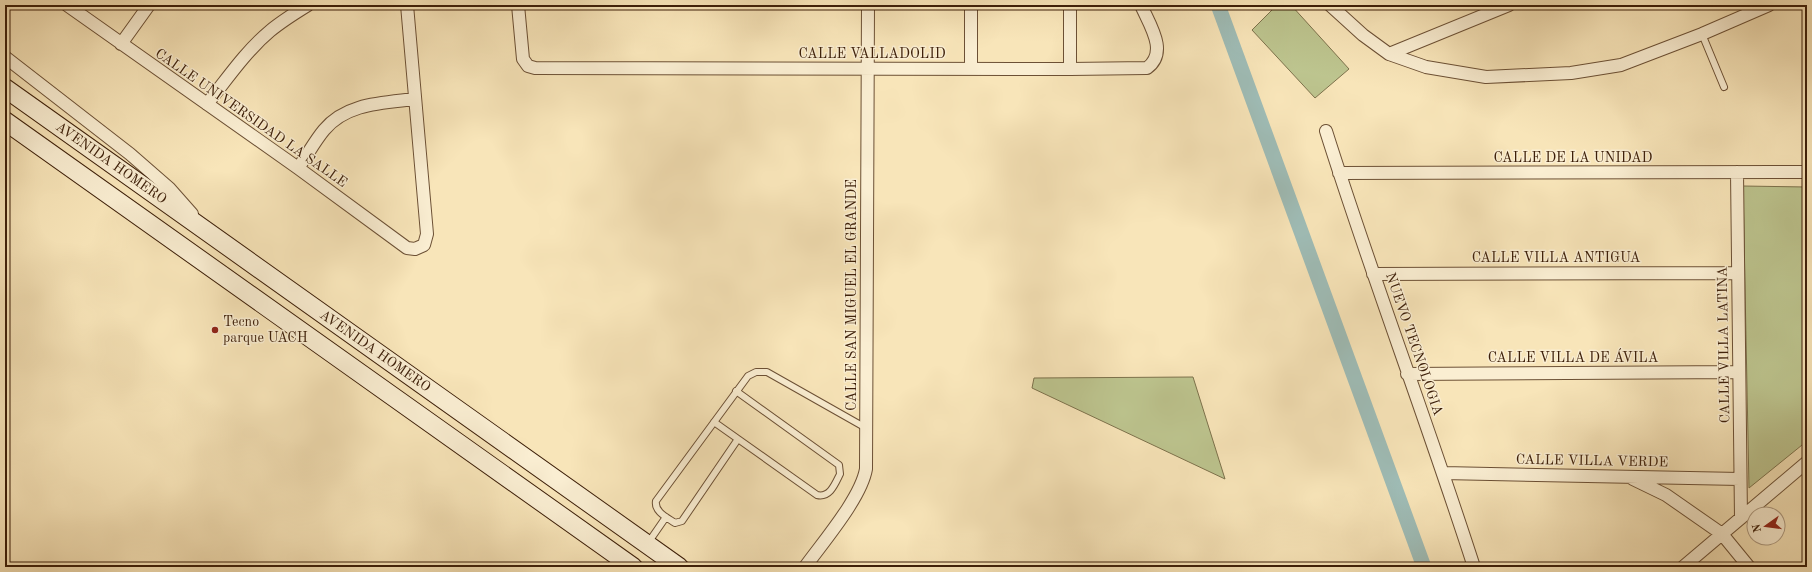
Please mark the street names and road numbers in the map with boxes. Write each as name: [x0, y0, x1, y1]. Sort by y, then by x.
street label: CALLE UNIVERSIDAD LA SALLE: [153, 46, 349, 190]
street label: CALLE VALLADOLID: [798, 47, 946, 61]
street label: AVENIDA HOMERO: [53, 119, 169, 207]
street label: CALLE DE LA UNIDAD: [1493, 151, 1653, 165]
street label: CALLE SAN MIGUEL EL GRANDE: [845, 179, 859, 411]
street label: CALLE VILLA ANTIGUA: [1472, 251, 1641, 265]
street label: CALLE VILLA LATINA: [1716, 266, 1732, 424]
street label: NUEVO TECNOLOGIA: [1383, 271, 1445, 418]
street label: AVENIDA HOMERO: [317, 307, 433, 395]
street label: CALLE VILLA DE ÁVILA: [1488, 348, 1659, 365]
street label: CALLE VILLA VERDE: [1516, 453, 1668, 469]

